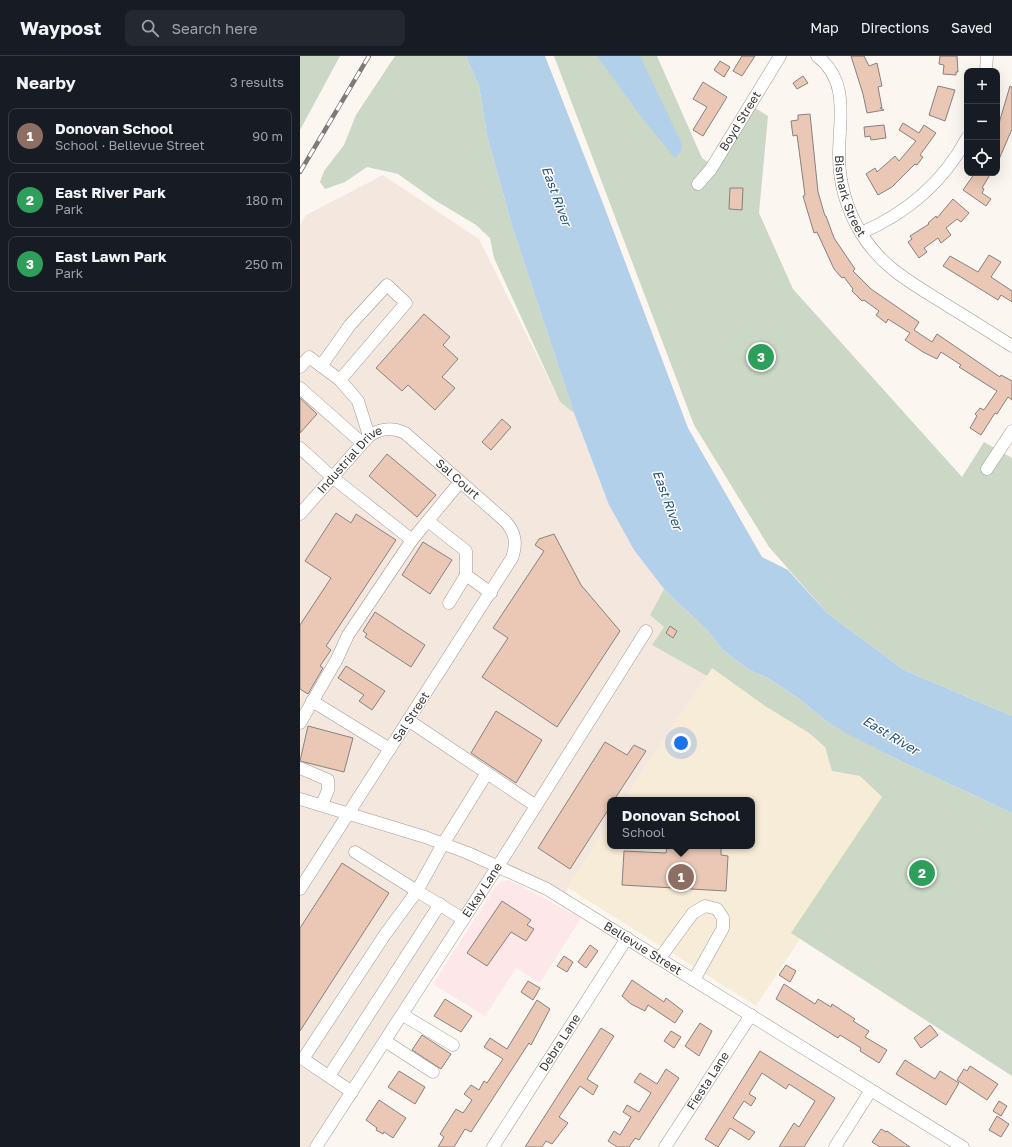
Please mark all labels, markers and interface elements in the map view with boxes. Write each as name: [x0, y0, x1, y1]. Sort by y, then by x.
search box: [125, 10, 405, 46]
text: Waypost: [20, 16, 101, 39]
icon: search: [139, 17, 161, 39]
text: Search here: [171, 19, 257, 37]
text: Map: [810, 19, 839, 36]
text: Directions: [861, 19, 929, 36]
text: Saved: [951, 19, 992, 36]
map controls: [964, 68, 1000, 176]
button: +: [964, 68, 1000, 104]
text: Nearby: [16, 72, 76, 93]
text: 3 results: [230, 74, 284, 90]
street label: Boyd Street: [716, 88, 764, 154]
button: −: [964, 104, 1000, 140]
text: Donovan School: [55, 119, 173, 137]
text: 1: [27, 128, 33, 144]
text: 90 m: [252, 128, 283, 144]
text: School · Bellevue Street: [55, 137, 205, 153]
button: locate: [964, 140, 1000, 176]
street label: Bismark Street: [832, 155, 870, 240]
water label: East River: [539, 164, 576, 230]
text: East River Park: [55, 183, 166, 201]
text: 2: [26, 192, 34, 208]
text: 180 m: [246, 192, 283, 208]
text: Park: [55, 201, 83, 217]
text: East Lawn Park: [55, 247, 167, 265]
text: 3: [26, 256, 34, 272]
text: 250 m: [245, 256, 283, 272]
text: Park: [55, 265, 83, 281]
pin: 3: [748, 342, 774, 372]
street label: Industrial Drive: [314, 422, 384, 496]
street label: Sal Court: [433, 455, 483, 502]
water label: East River: [650, 468, 687, 534]
street label: Sal Street: [389, 689, 432, 745]
water label: East River: [860, 712, 924, 759]
your location: [671, 733, 691, 753]
popup: [607, 797, 755, 849]
text: Donovan School: [622, 806, 740, 824]
text: School: [622, 824, 665, 840]
pin: 2: [909, 858, 935, 888]
street label: Elkay Lane: [459, 860, 505, 920]
pin: 1: [668, 862, 694, 892]
street label: Bellevue Street: [601, 918, 685, 978]
street label: Debra Lane: [536, 1011, 583, 1074]
street label: Fiesta Lane: [683, 1049, 732, 1112]

